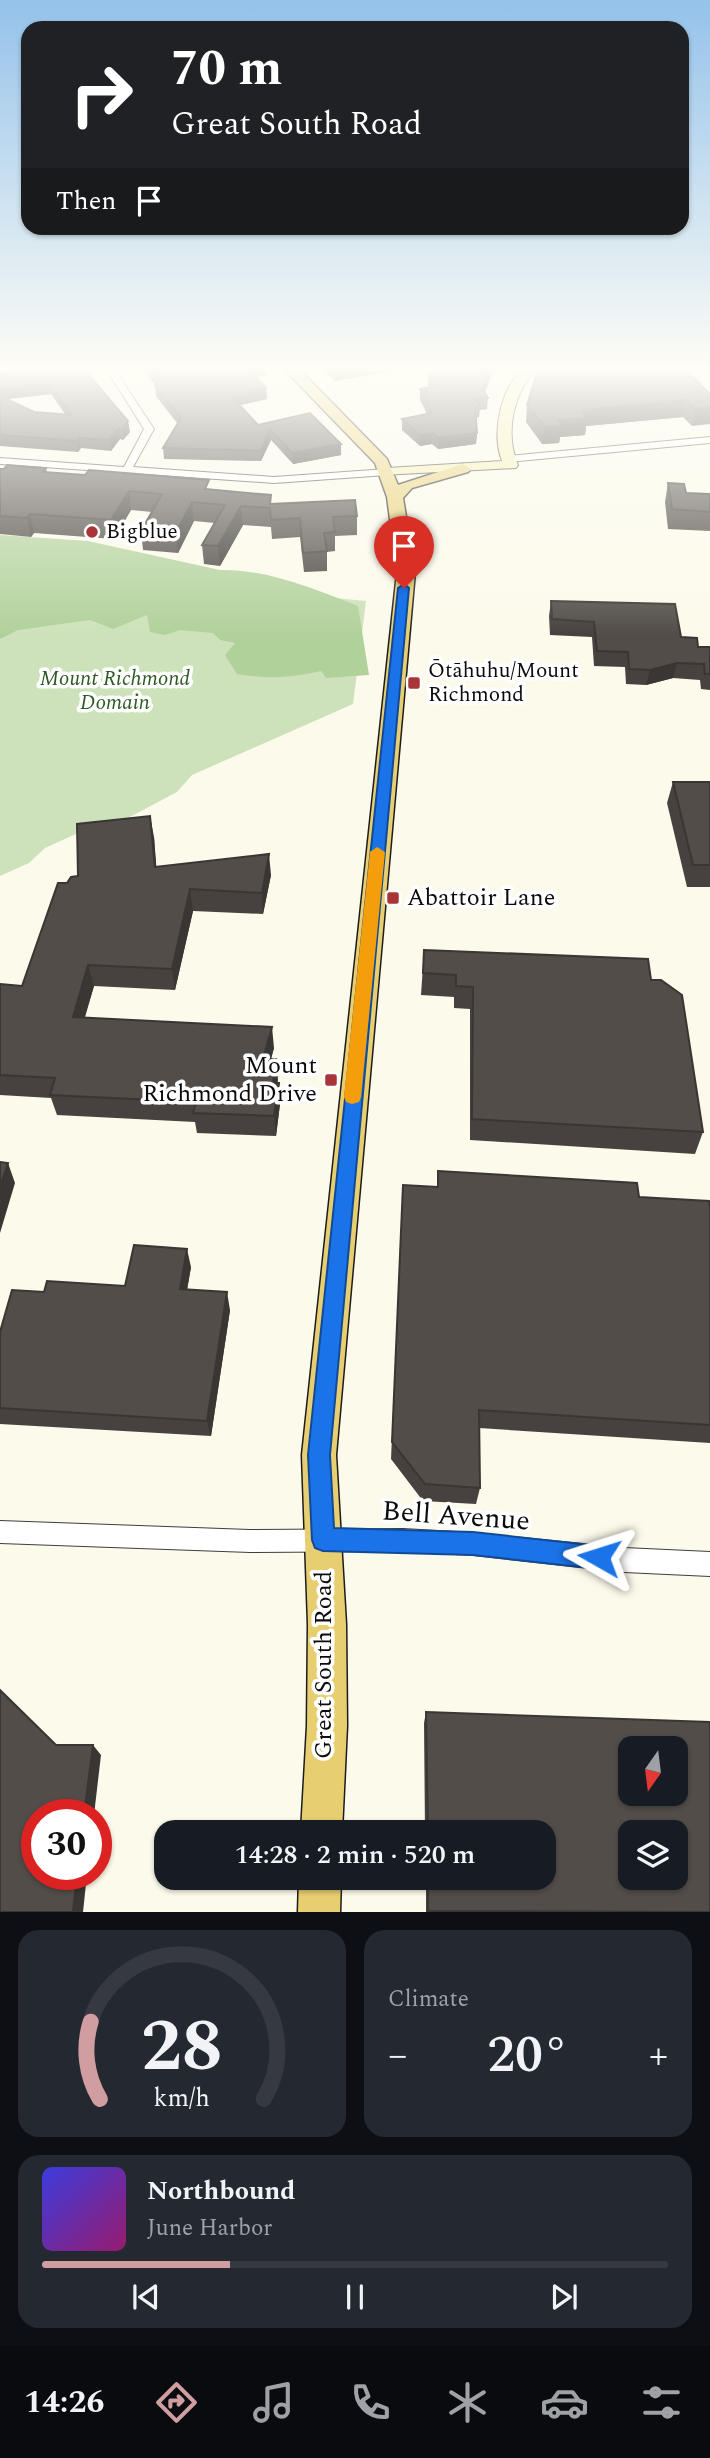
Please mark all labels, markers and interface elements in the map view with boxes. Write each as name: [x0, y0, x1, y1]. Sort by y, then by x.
text: 70 m: [171, 32, 282, 107]
icon: right: [56, 49, 147, 140]
text: Great South Road: [171, 100, 422, 149]
text: Then: [56, 181, 116, 221]
icon: arrive: [130, 182, 168, 220]
place label: Bigblue: [106, 516, 178, 548]
pin: [374, 516, 434, 588]
marker: Bigblue: [84, 524, 100, 540]
icon: arrive: [385, 527, 423, 565]
place label: Ōtāhuhu/Mount Richmond: [428, 655, 579, 711]
park label: Mount Richmond Domain: [40, 663, 190, 719]
marker: Ōtāhuhu/Mount Richmond: [406, 675, 422, 691]
place label: Abattoir Lane: [407, 880, 555, 916]
marker: Abattoir Lane: [385, 890, 401, 906]
place label: Mount Richmond Drive: [142, 1048, 317, 1112]
marker: Mount Richmond Drive: [323, 1072, 339, 1088]
street label: Bell Avenue: [381, 1489, 531, 1543]
position arrow: [562, 1520, 636, 1594]
street label: Great South Road: [306, 1571, 342, 1759]
north arrow: [618, 1736, 688, 1806]
map controls: [618, 1736, 688, 1890]
speed limit sign: 30: [21, 1799, 112, 1890]
button: layers: [618, 1820, 688, 1890]
text: 14:28 · 2 min · 520 m: [235, 1835, 475, 1875]
text: Climate: [388, 1982, 469, 2017]
text: 28: [141, 1993, 223, 2104]
text: 20°: [487, 2016, 569, 2095]
text: −: [388, 2027, 407, 2085]
text: +: [649, 2027, 668, 2085]
text: km/h: [154, 2080, 210, 2118]
text: Northbound: [147, 2171, 295, 2211]
text: June Harbor: [147, 2211, 272, 2246]
icon: previous: [127, 2278, 165, 2316]
icon: pause: [336, 2278, 374, 2316]
icon: next: [545, 2278, 583, 2316]
text: 14:26: [24, 2378, 104, 2427]
icon: directions: [152, 2378, 201, 2427]
icon: music: [249, 2378, 298, 2427]
icon: phone: [346, 2378, 395, 2427]
icon: climate: [443, 2378, 492, 2427]
icon: car: [540, 2378, 589, 2427]
icon: filters: [637, 2378, 686, 2427]

